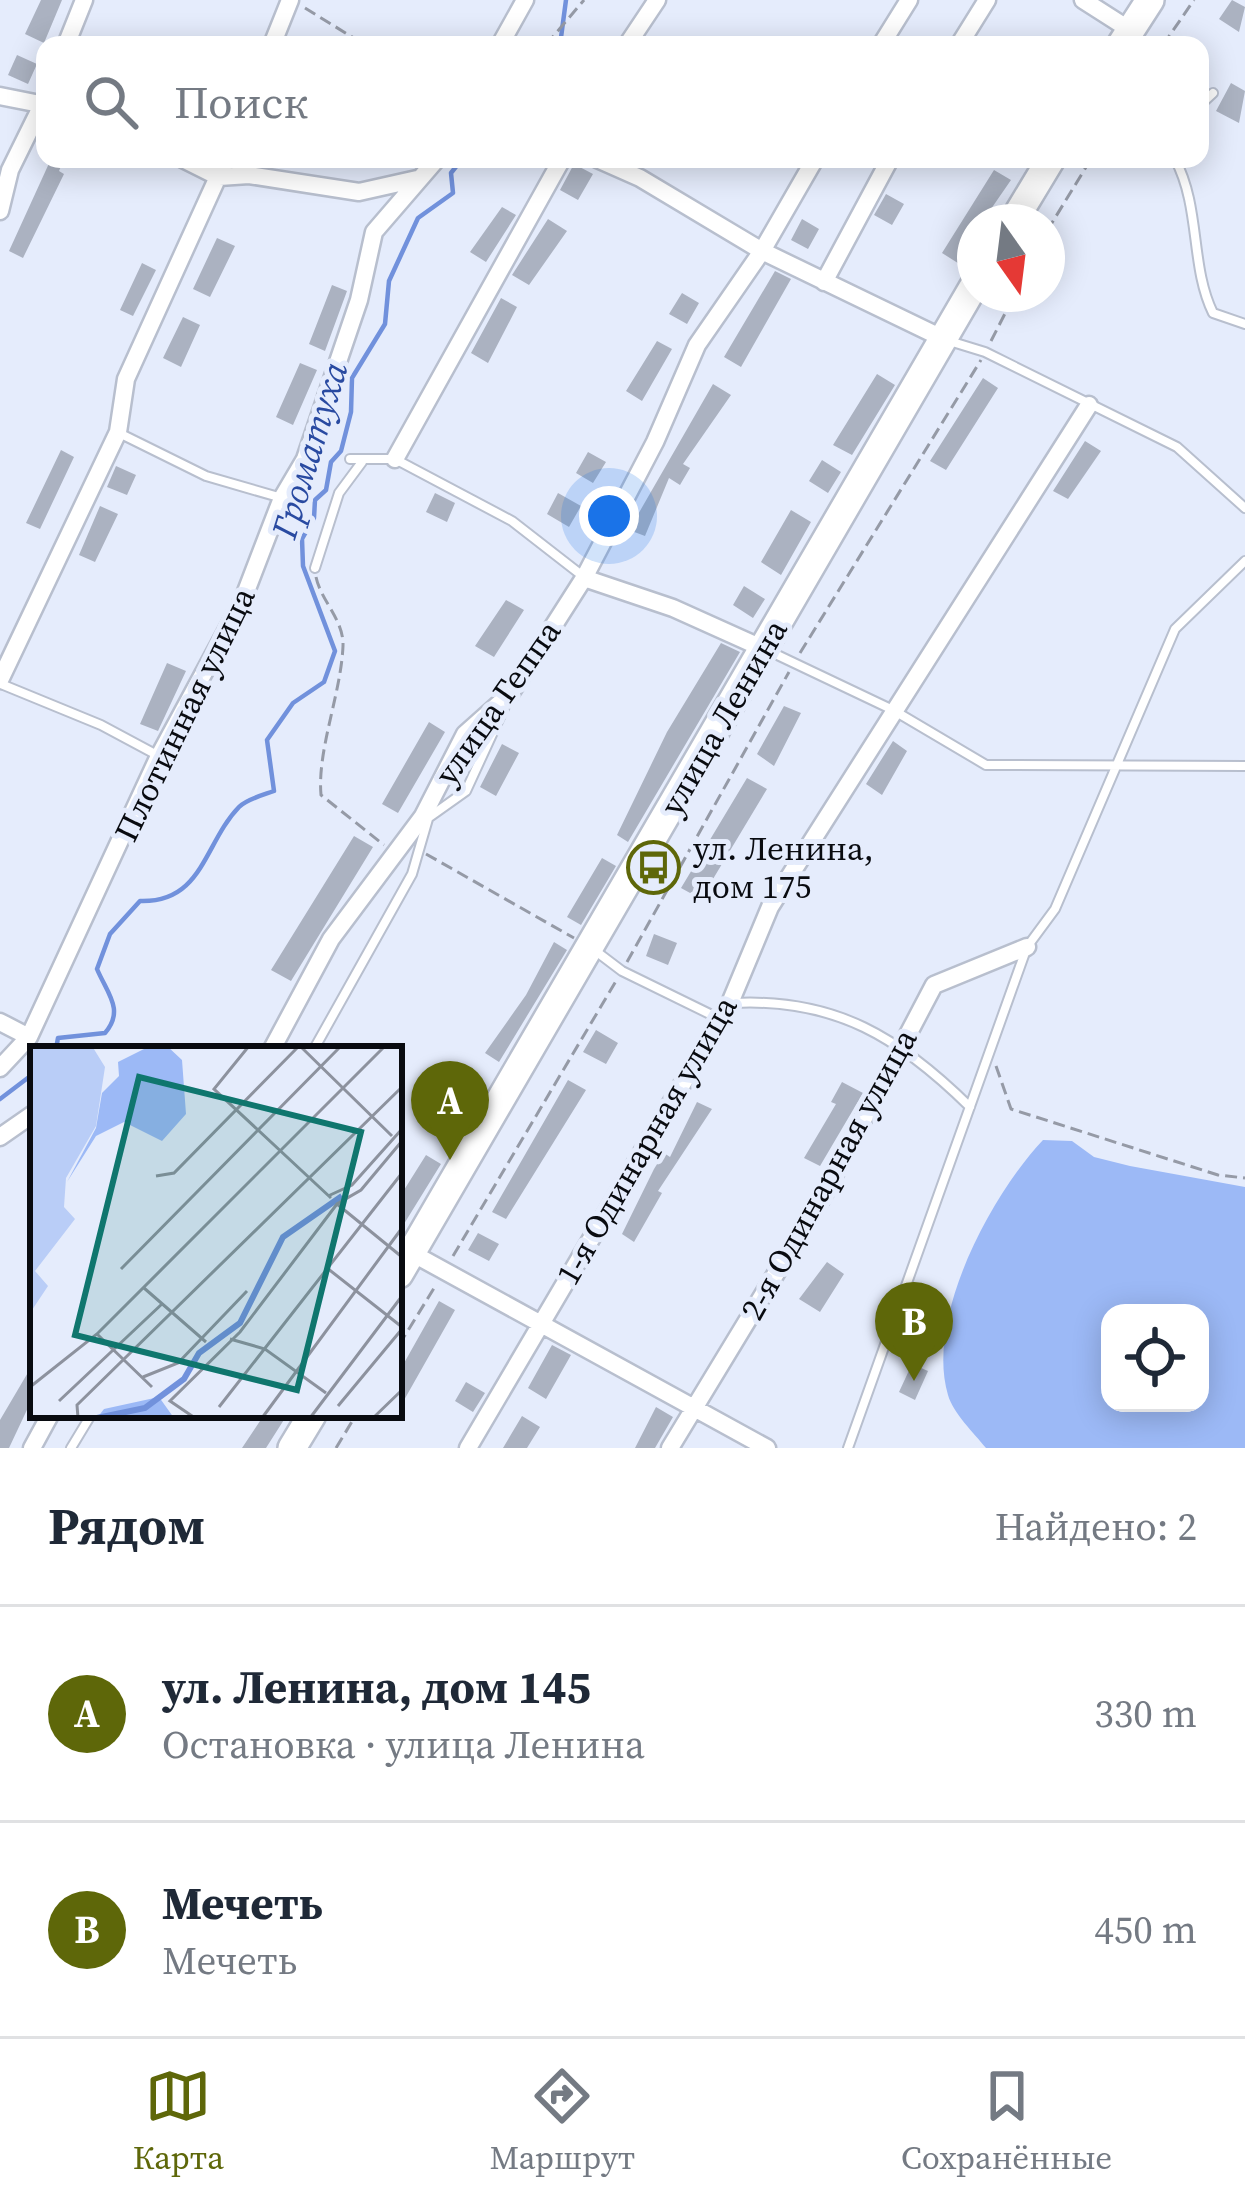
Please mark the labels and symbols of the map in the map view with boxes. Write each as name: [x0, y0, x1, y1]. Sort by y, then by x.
north arrow: [957, 204, 1065, 312]
water label: Громатуха: [259, 356, 360, 545]
your location: [579, 486, 639, 546]
street label: Плотинная улица: [103, 579, 266, 849]
street label: улица Геппа: [424, 611, 571, 794]
street label: улица Ленина: [649, 611, 798, 824]
place label: ул. Ленина, дом 175: [693, 826, 874, 909]
bus stop icon: ул. Ленина, дом 175: [626, 839, 682, 895]
street label: 1-я Одинарная улица: [545, 987, 748, 1293]
street label: 2-я Одинарная улица: [730, 1020, 927, 1328]
inset map: [30, 1046, 402, 1418]
pin: A: [411, 1061, 489, 1160]
pin: B: [875, 1282, 953, 1381]

